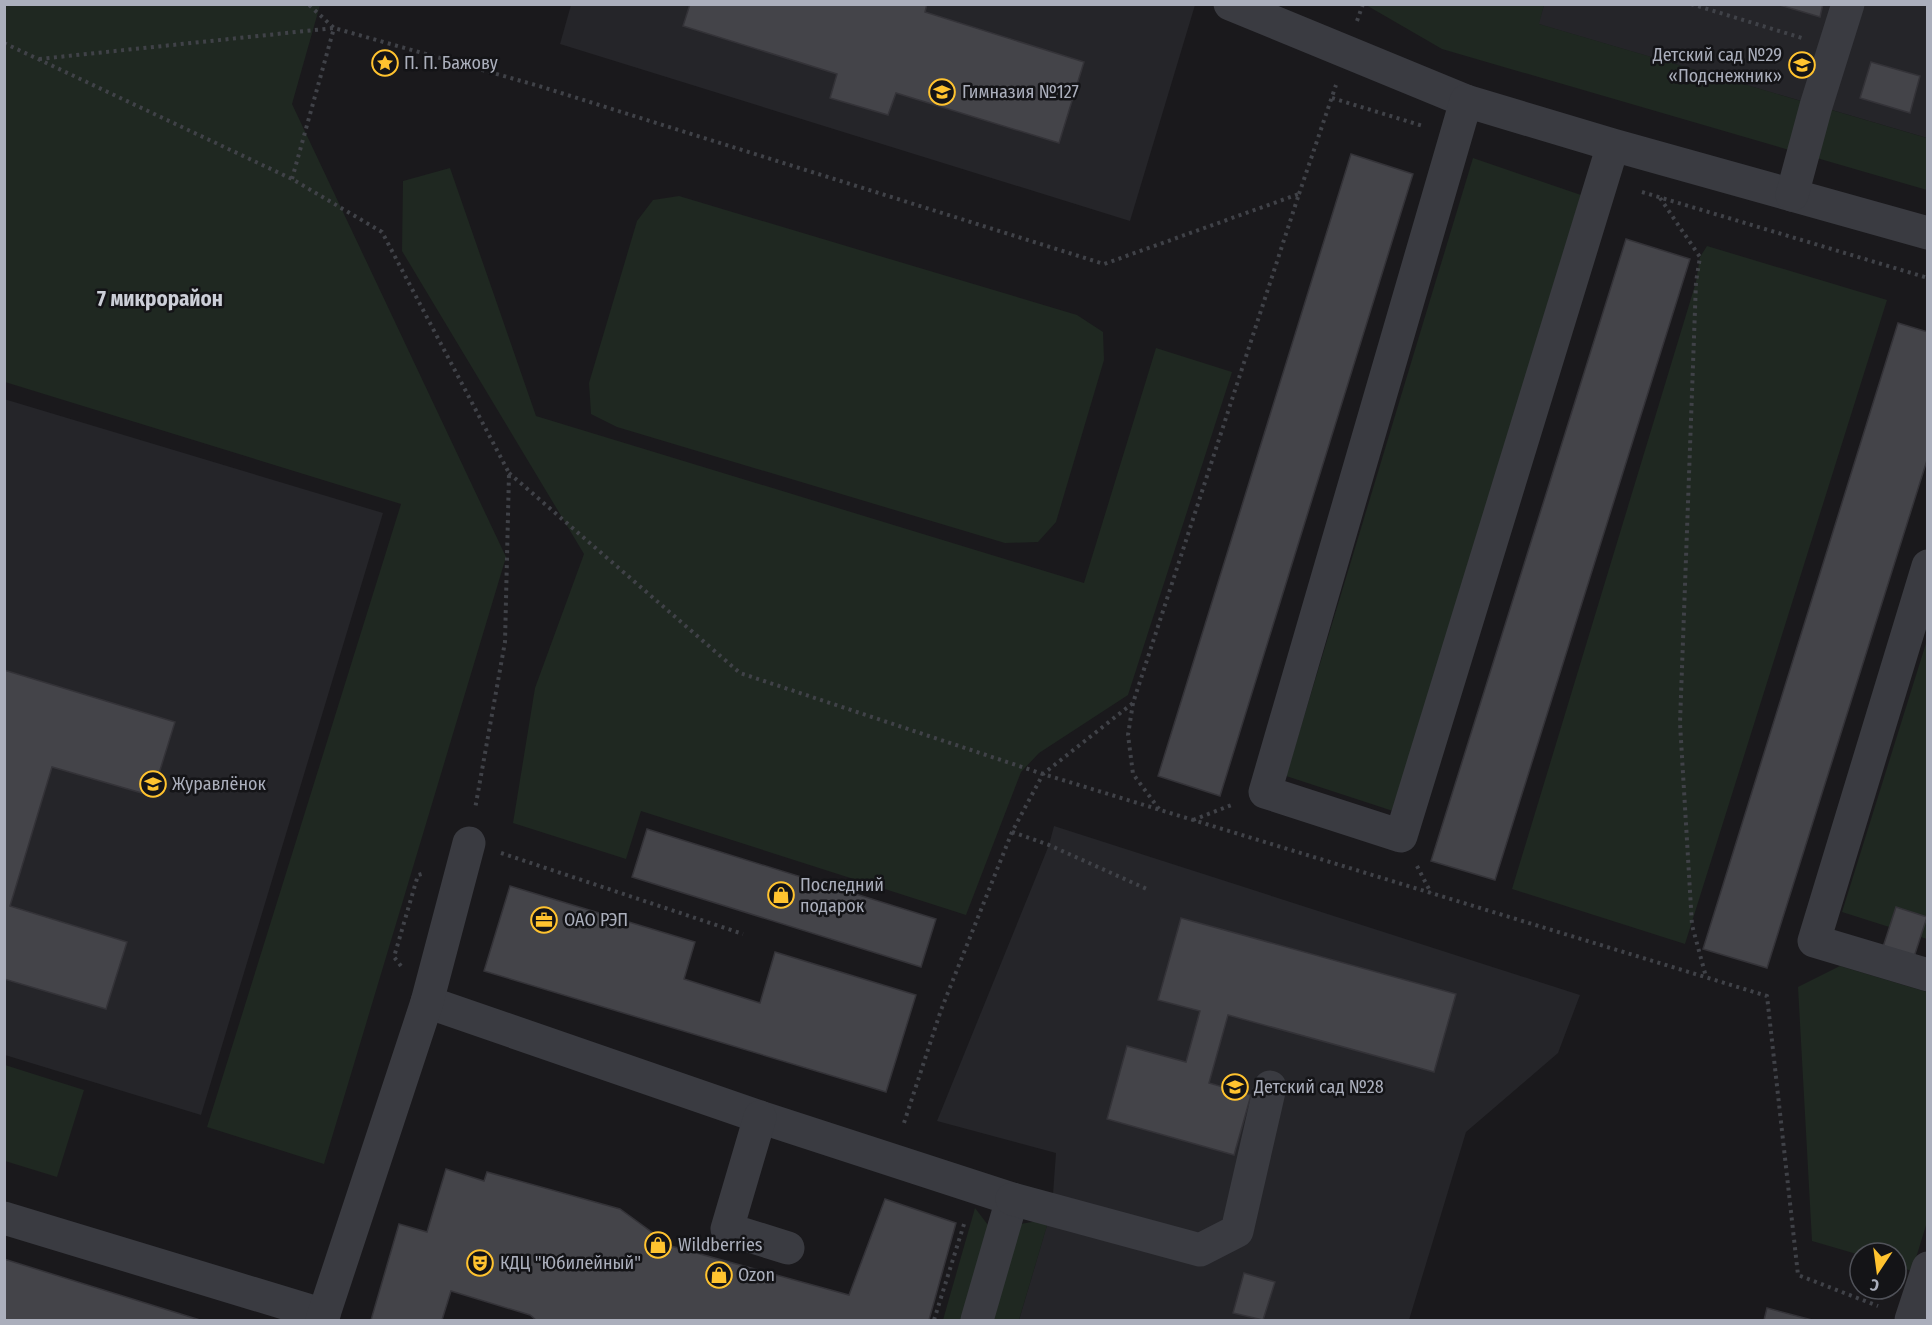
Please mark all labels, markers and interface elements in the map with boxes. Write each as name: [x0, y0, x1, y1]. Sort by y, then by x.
place label: Детский сад №29 «Подснежник»: [1652, 44, 1782, 87]
place icon: П. П. Бажову: [370, 48, 400, 78]
school or university icon: Детский сад №29 «Подснежник»: [1787, 50, 1817, 80]
place label: П. П. Бажову: [404, 52, 498, 74]
school or university icon: Гимназия №127: [927, 77, 957, 107]
place label: Гимназия №127: [962, 81, 1079, 103]
district label: 7 микрорайон: [97, 286, 223, 312]
school or university icon: Журавлёнок: [138, 769, 168, 799]
place label: Журавлёнок: [172, 773, 267, 795]
place label: Последний подарок: [800, 874, 884, 917]
shop icon: Последний подарок: [766, 880, 796, 910]
office icon: ОАО РЭП: [529, 905, 559, 935]
place label: ОАО РЭП: [564, 909, 628, 931]
school or university icon: Детский сад №28: [1220, 1072, 1250, 1102]
place label: Детский сад №28: [1253, 1076, 1384, 1098]
shop icon: Wildberries: [643, 1230, 673, 1260]
place label: Wildberries: [678, 1234, 763, 1256]
north arrow: [1848, 1241, 1908, 1301]
theatre icon: КДЦ "Юбилейный": [465, 1248, 495, 1278]
place label: КДЦ "Юбилейный": [500, 1252, 641, 1274]
shop icon: Ozon: [704, 1260, 734, 1290]
place label: Ozon: [738, 1264, 775, 1286]
text: С: [1868, 1275, 1881, 1295]

